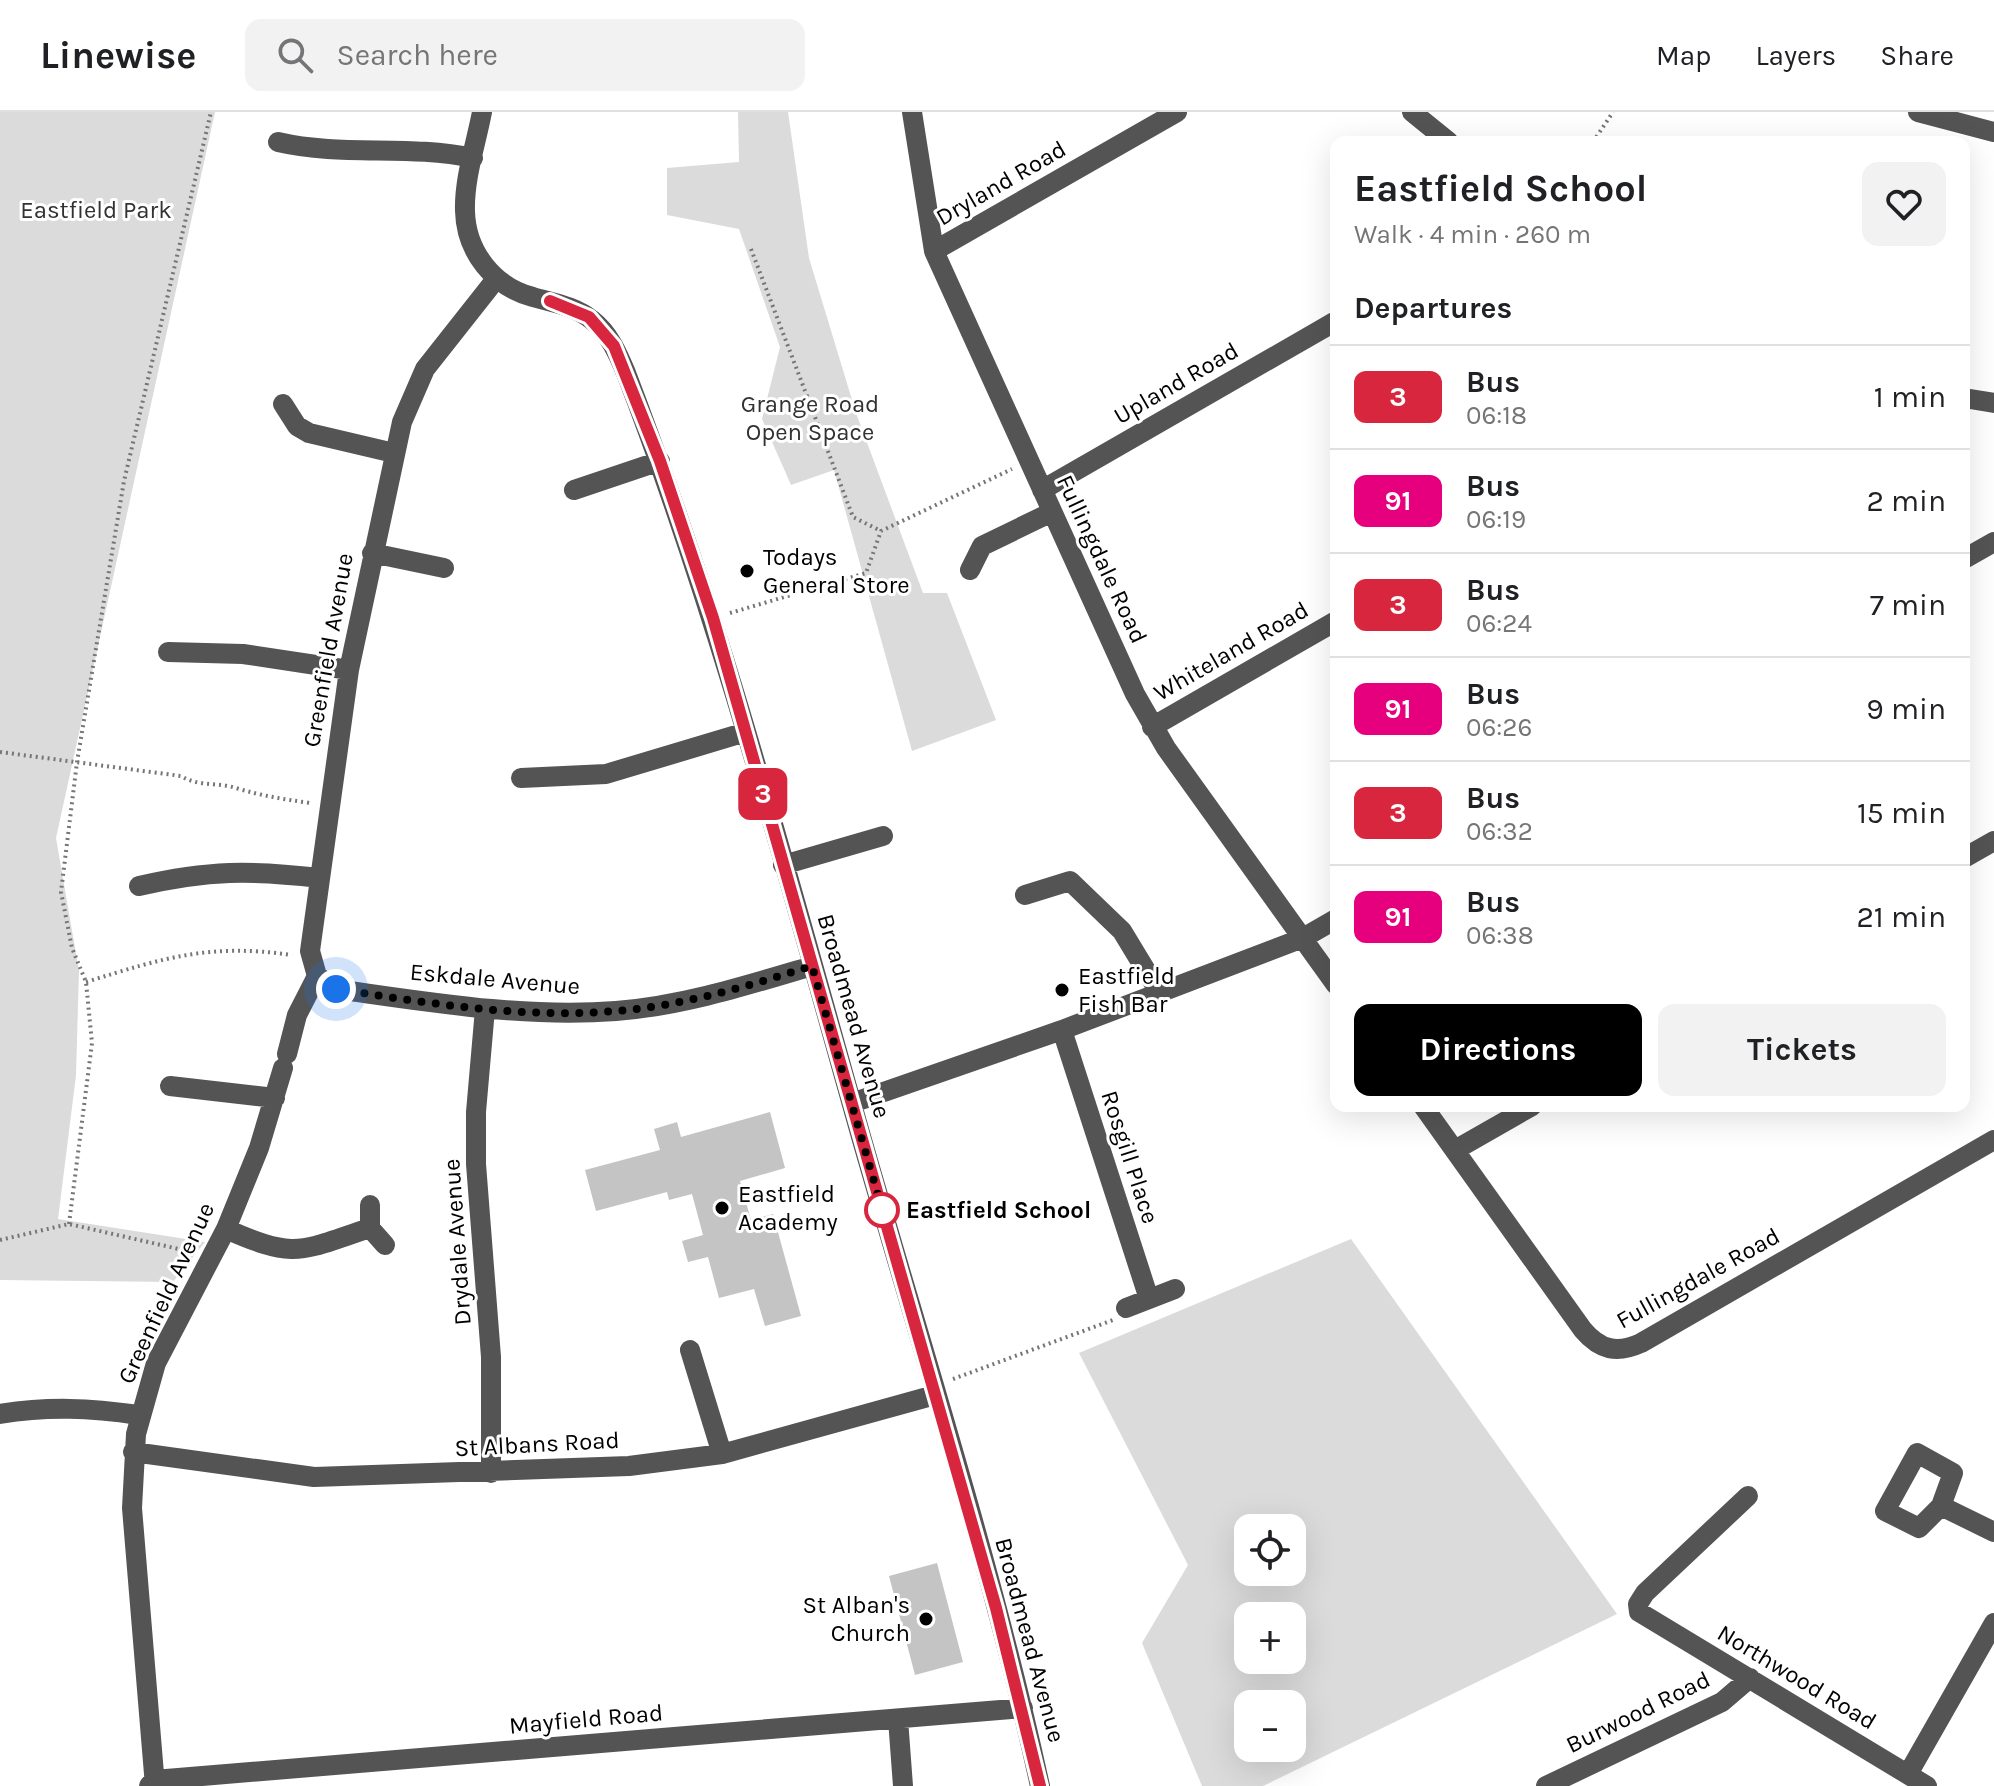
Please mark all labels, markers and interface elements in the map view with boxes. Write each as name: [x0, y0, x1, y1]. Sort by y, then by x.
search box: [245, 19, 805, 91]
text: Linewise: [40, 33, 197, 78]
icon: search: [273, 33, 317, 77]
text: Search here: [337, 37, 498, 73]
text: Map: [1656, 39, 1711, 72]
text: Layers: [1755, 39, 1836, 72]
text: Share: [1880, 39, 1954, 72]
street label: Dryland Road: [931, 135, 1071, 231]
button: heart: [1862, 162, 1946, 246]
text: Eastfield School: [1354, 166, 1647, 211]
park label: Eastfield Park: [20, 196, 172, 224]
text: Walk · 4 min · 260 m: [1354, 219, 1591, 250]
text: Departures: [1354, 290, 1512, 326]
street label: Upland Road: [1109, 336, 1243, 430]
text: Bus: [1466, 364, 1520, 400]
text: 1 min: [1874, 379, 1946, 415]
text: 3: [1389, 380, 1407, 413]
park label: Grange Road Open Space: [741, 390, 879, 446]
text: 06:18: [1466, 400, 1527, 431]
text: Bus: [1466, 468, 1520, 504]
street label: Fullingdale Road: [1051, 470, 1153, 648]
text: 2 min: [1866, 483, 1946, 519]
text: 91: [1384, 484, 1412, 517]
text: 06:19: [1466, 504, 1526, 535]
place label: Todays General Store: [763, 543, 910, 599]
street label: Greenfield Avenue: [297, 551, 359, 749]
marker: Todays General Store: [738, 562, 756, 580]
text: Bus: [1466, 572, 1520, 608]
text: 7 min: [1870, 587, 1946, 623]
text: 3: [1389, 588, 1407, 621]
street label: Whiteland Road: [1149, 595, 1313, 707]
text: 06:24: [1466, 608, 1532, 639]
text: Bus: [1466, 676, 1520, 712]
text: 9 min: [1866, 691, 1946, 727]
text: 91: [1384, 692, 1412, 725]
text: 06:26: [1466, 712, 1532, 743]
line badge: 3: [737, 768, 789, 820]
text: 3: [754, 777, 772, 810]
text: Bus: [1466, 780, 1520, 816]
text: 15 min: [1857, 795, 1946, 831]
text: 3: [1389, 796, 1407, 829]
text: 06:32: [1466, 816, 1533, 847]
text: Bus: [1466, 884, 1520, 920]
text: 21 min: [1856, 899, 1946, 935]
text: 91: [1384, 900, 1412, 933]
street label: Broadmead Avenue: [811, 911, 897, 1121]
text: 06:38: [1466, 920, 1534, 951]
street label: Eskdale Avenue: [409, 958, 581, 1000]
place label: Eastfield Fish Bar: [1078, 962, 1175, 1018]
your location: [316, 969, 356, 1009]
marker: Eastfield Fish Bar: [1053, 981, 1071, 999]
button: Directions: [1354, 1004, 1642, 1096]
button: Tickets: [1658, 1004, 1946, 1096]
street label: Rosgill Place: [1095, 1087, 1165, 1227]
street label: Drydale Avenue: [437, 1158, 477, 1326]
place label: Eastfield Academy: [738, 1180, 838, 1236]
marker: Eastfield School: [865, 1193, 899, 1227]
place label: Eastfield School: [906, 1196, 1091, 1224]
street label: Greenfield Avenue: [112, 1198, 220, 1388]
marker: Eastfield Academy: [713, 1199, 731, 1217]
street label: Fullingdale Road: [1611, 1221, 1785, 1335]
street label: St Albans Road: [454, 1426, 620, 1462]
map controls: [1234, 1514, 1306, 1762]
button: locate: [1234, 1514, 1306, 1586]
street label: Broadmead Avenue: [989, 1534, 1071, 1746]
place label: St Alban's Church: [802, 1591, 910, 1647]
button: +: [1234, 1602, 1306, 1674]
marker: St Alban's Church: [917, 1610, 935, 1628]
street label: Northwood Road: [1712, 1619, 1882, 1735]
street label: Burwood Road: [1561, 1665, 1715, 1759]
button: −: [1234, 1690, 1306, 1762]
street label: Mayfield Road: [508, 1698, 664, 1740]

